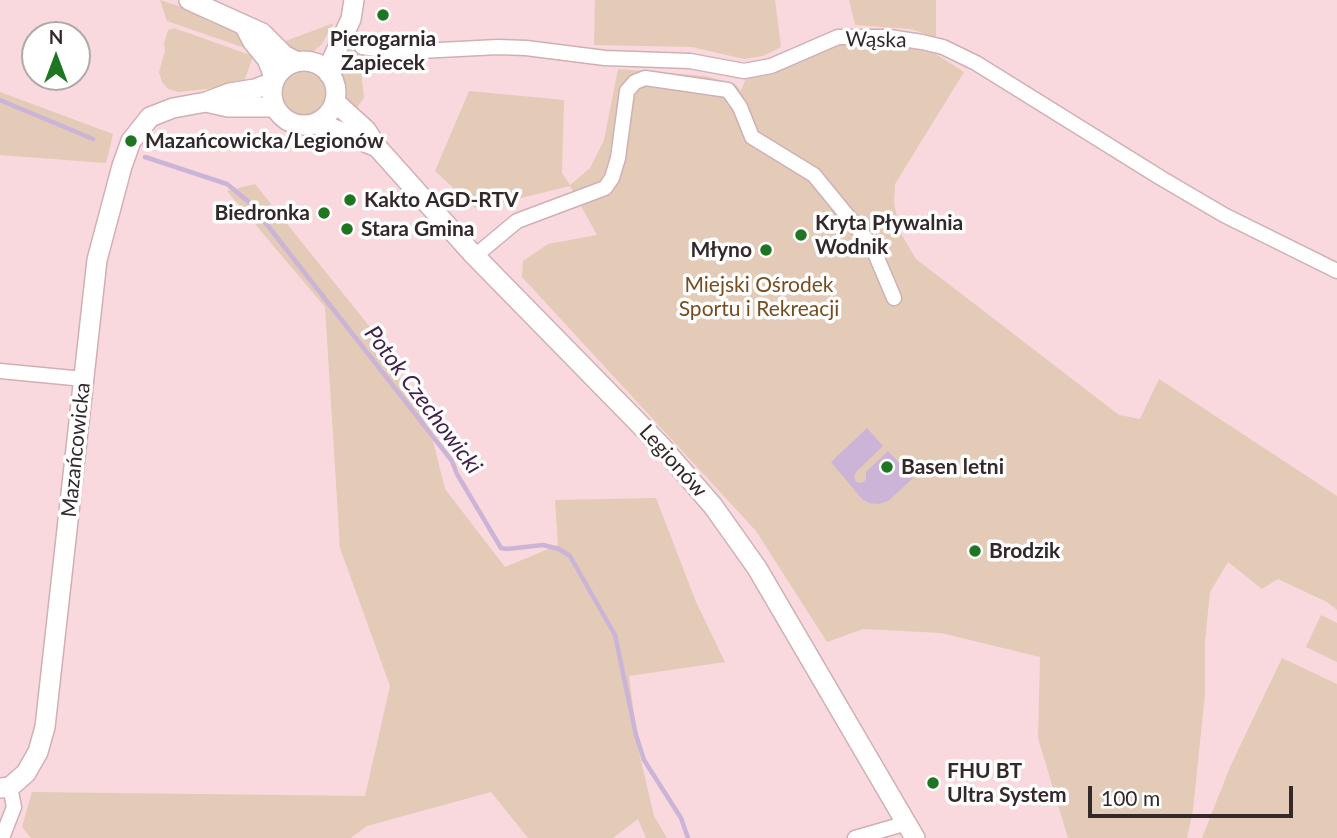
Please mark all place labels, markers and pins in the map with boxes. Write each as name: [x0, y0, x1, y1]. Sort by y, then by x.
marker: Pierogarnia Zapiecek: [375, 7, 391, 23]
place label: Pierogarnia Zapiecek: [330, 26, 436, 76]
place label: Mazańcowicka/Legionów: [145, 128, 384, 154]
marker: Mazańcowicka/Legionów: [123, 133, 139, 149]
place label: Kakto AGD-RTV: [364, 187, 519, 213]
marker: Kakto AGD-RTV: [342, 192, 358, 208]
place label: Biedronka: [215, 200, 310, 226]
marker: Biedronka: [316, 205, 332, 221]
place label: Kryta Pływalnia Wodnik: [815, 210, 963, 260]
place label: Stara Gmina: [361, 216, 474, 242]
marker: Stara Gmina: [339, 221, 355, 237]
marker: Kryta Pływalnia Wodnik: [793, 227, 809, 243]
place label: Młyno: [690, 237, 752, 263]
marker: Młyno: [758, 242, 774, 258]
place label: Basen letni: [901, 454, 1004, 480]
marker: Basen letni: [879, 459, 895, 475]
place label: Brodzik: [989, 538, 1060, 564]
marker: Brodzik: [967, 543, 983, 559]
place label: FHU BT Ultra System: [947, 758, 1067, 808]
marker: FHU BT Ultra System: [925, 775, 941, 791]

